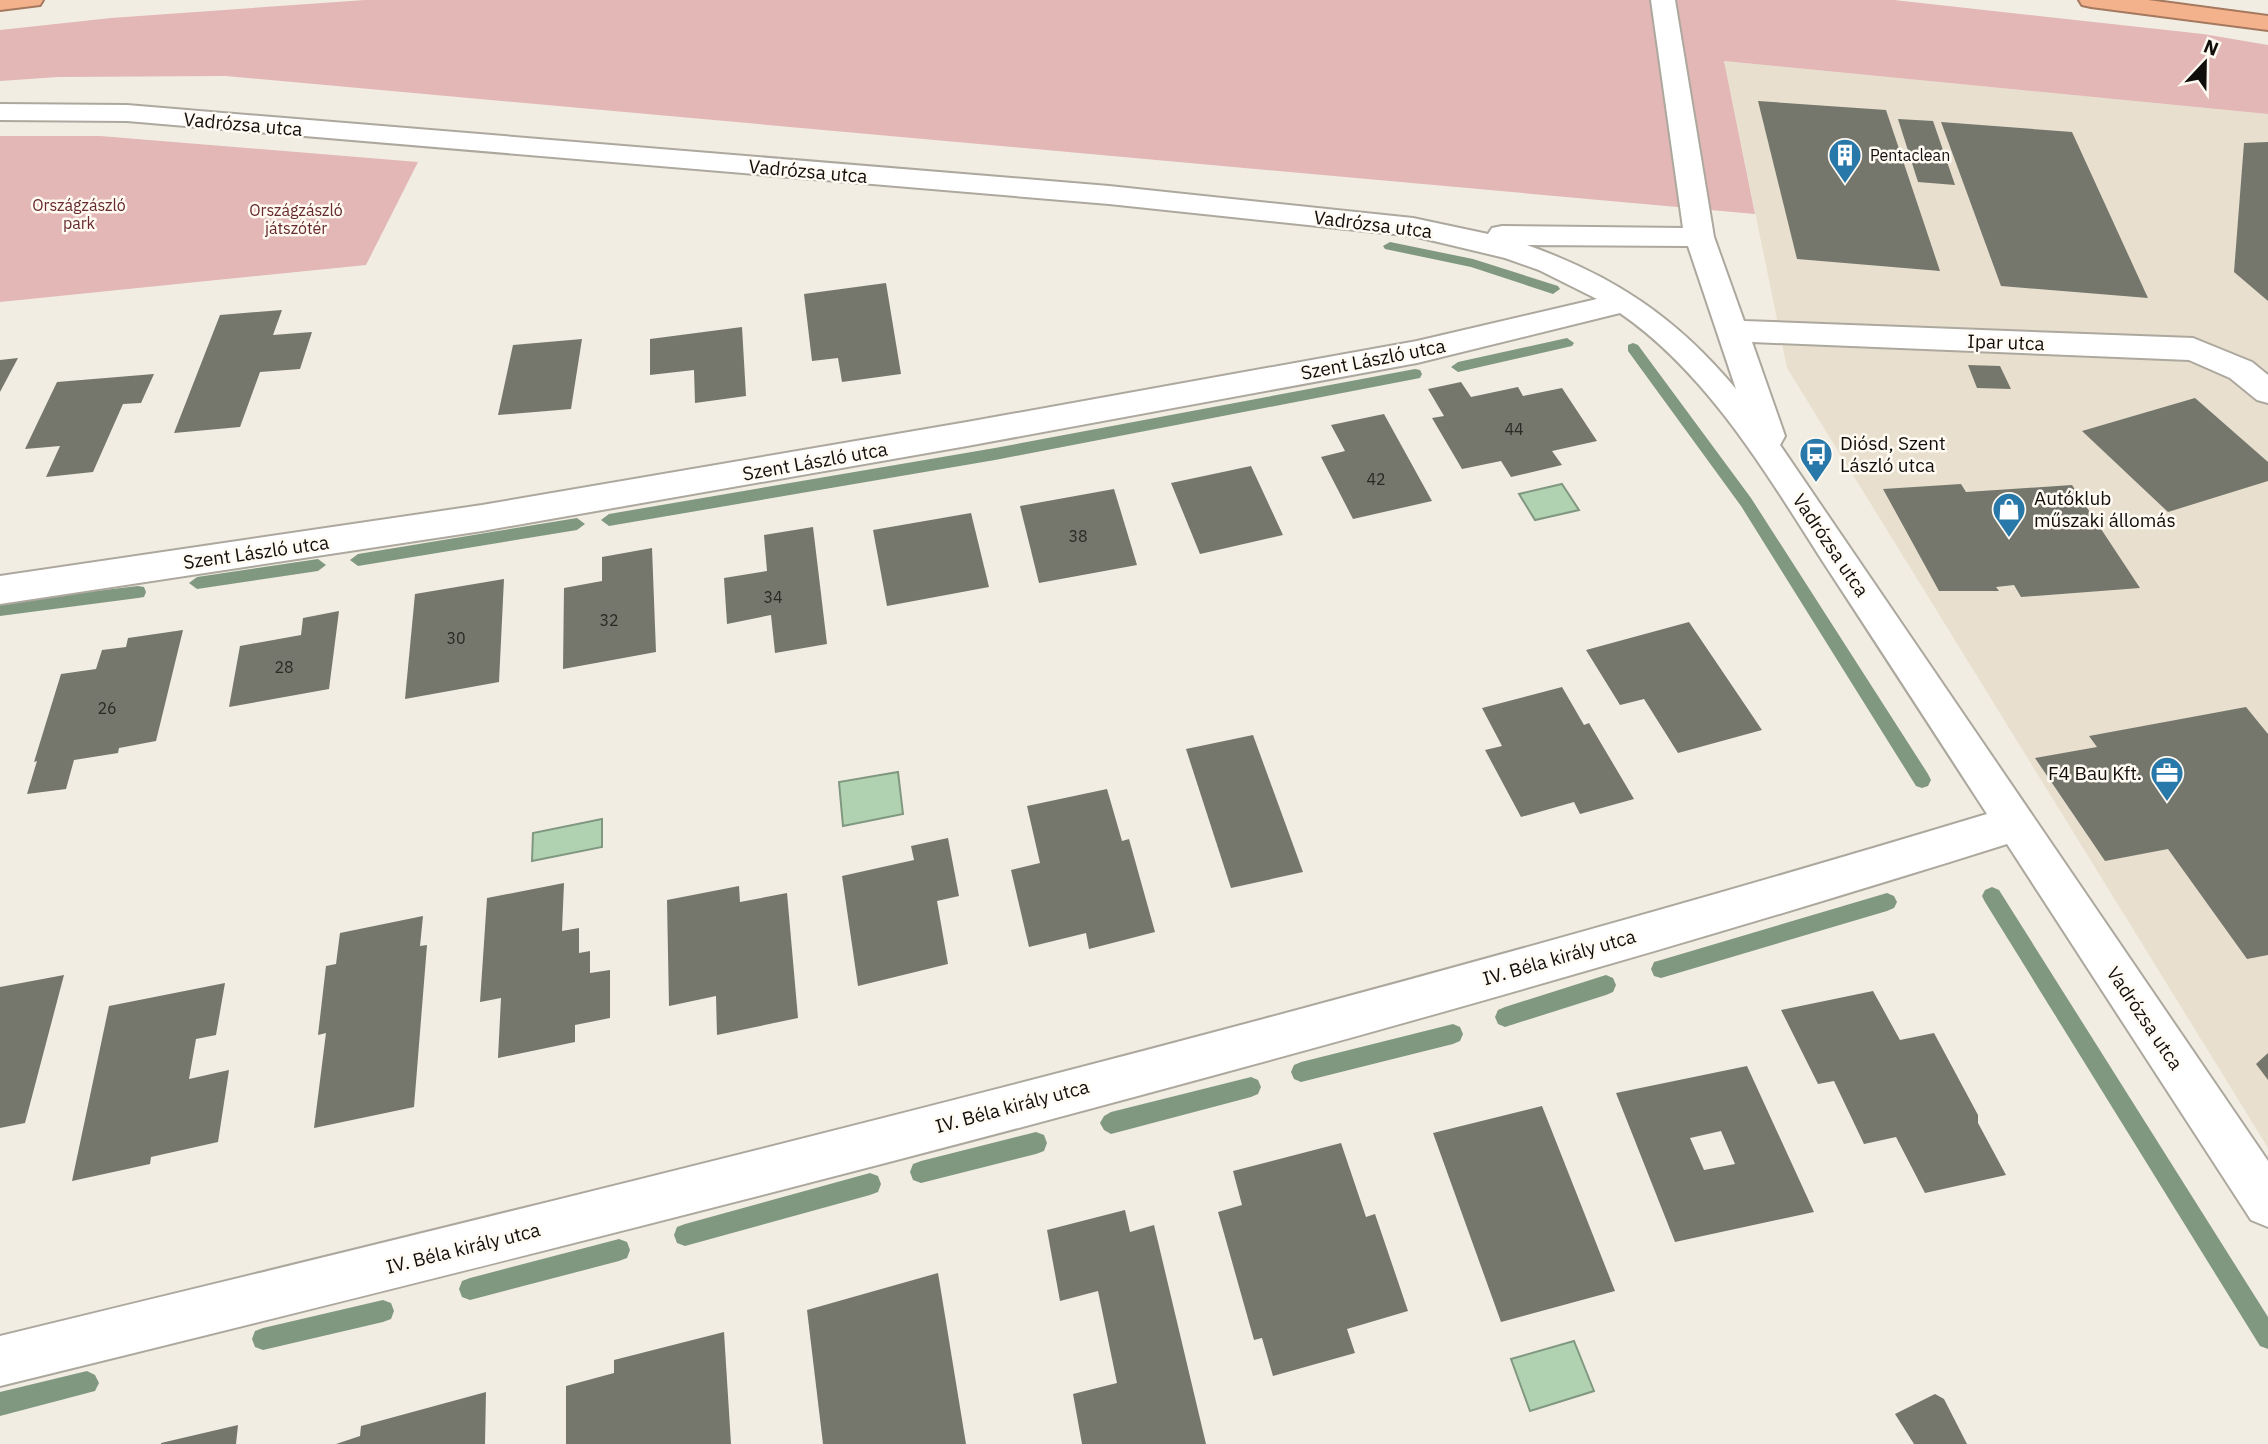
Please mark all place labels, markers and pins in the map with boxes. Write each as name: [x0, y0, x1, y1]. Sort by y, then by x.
building icon: Pentaclean: [1826, 136, 1864, 185]
place label: Pentaclean: [1870, 145, 1950, 165]
place label: Diósd, Szent László utca: [1840, 431, 1946, 477]
bus stop icon: Diósd, Szent László utca: [1797, 435, 1835, 484]
place label: Autóklub műszaki állomás: [2034, 486, 2176, 532]
shop icon: Autóklub műszaki állomás: [1990, 490, 2028, 539]
office icon: F4 Bau Kft.: [2148, 754, 2186, 803]
place label: F4 Bau Kft.: [2048, 761, 2142, 785]

